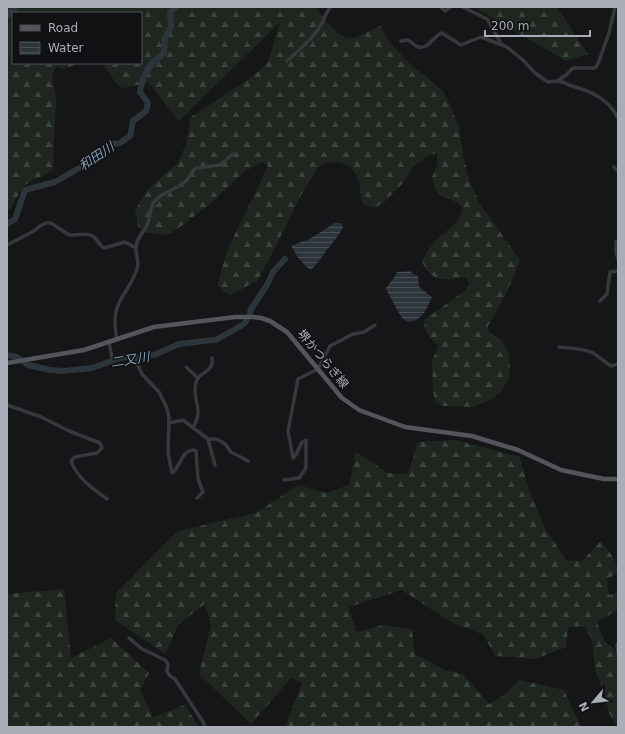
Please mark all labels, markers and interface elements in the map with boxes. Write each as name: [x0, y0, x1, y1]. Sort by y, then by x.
legend: [12, 12, 142, 64]
scale bar: [485, 12, 590, 38]
text: 200 m: [491, 19, 529, 33]
text: Road: [48, 21, 78, 35]
text: Water: [48, 41, 84, 55]
water label: 和田川: [76, 138, 118, 174]
street label: 堺かつらぎ線: [294, 327, 352, 391]
water label: 二又川: [110, 349, 152, 370]
north arrow: [573, 682, 613, 722]
text: N: [577, 699, 593, 714]

